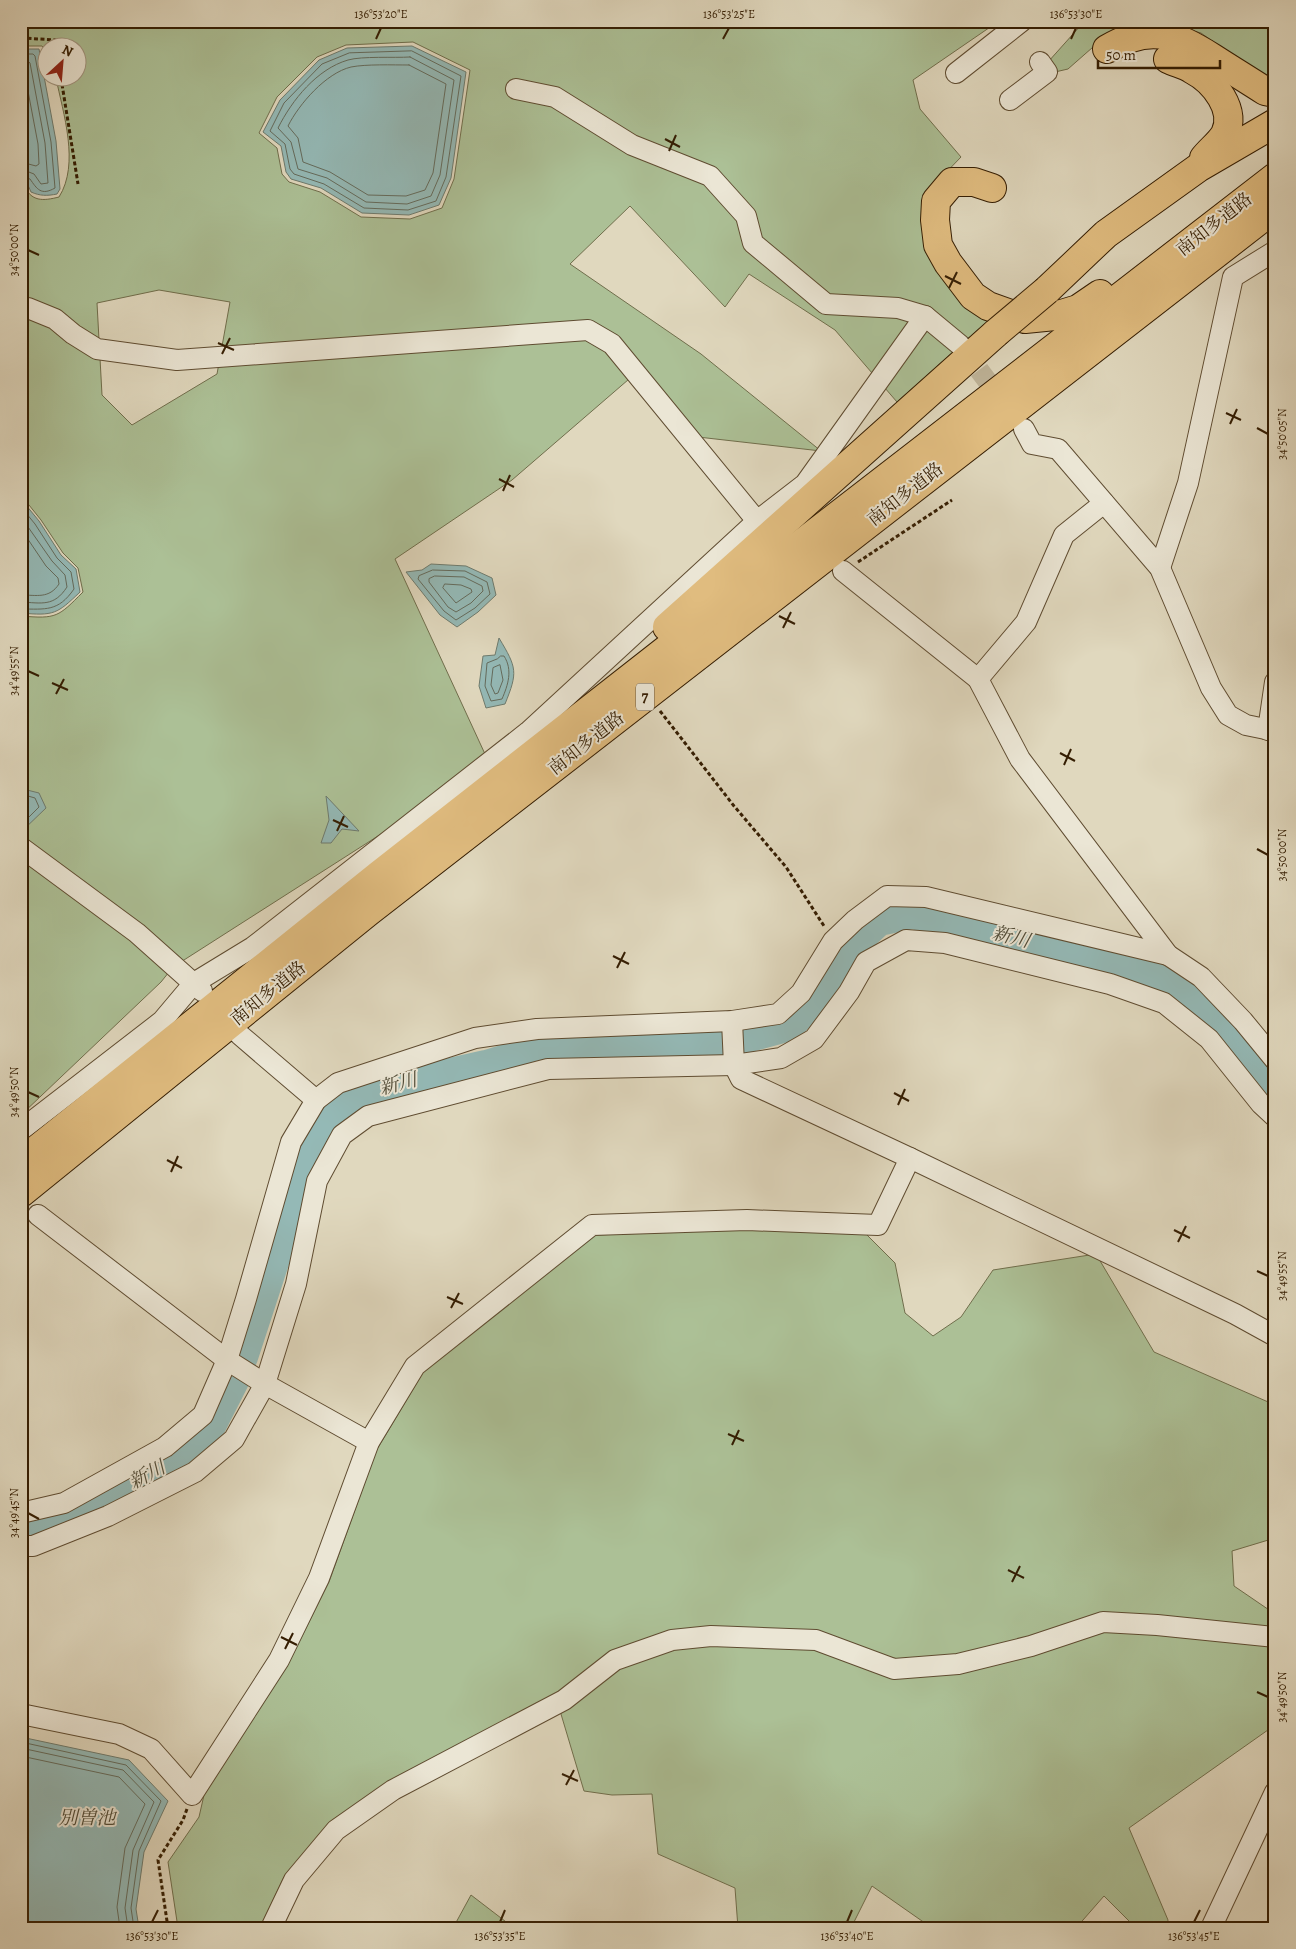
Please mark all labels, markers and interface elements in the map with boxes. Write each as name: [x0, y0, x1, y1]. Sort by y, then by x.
text: 136°53'20"E: [354, 6, 408, 22]
text: 136°53'25"E: [703, 6, 755, 22]
text: 136°53'30"E: [1050, 6, 1102, 22]
north arrow: [38, 38, 88, 88]
scale bar: [1098, 38, 1221, 70]
text: N: [59, 40, 76, 62]
text: 50 m: [1106, 45, 1136, 65]
street label: 南知多道路: [1171, 187, 1257, 261]
text: 34°50'00"N: [6, 223, 22, 276]
text: 34°50'05"N: [1274, 408, 1290, 460]
street label: 南知多道路: [862, 457, 948, 531]
text: 34°49'55"N: [6, 646, 22, 696]
road number: 7: [636, 684, 654, 710]
street label: 南知多道路: [543, 706, 629, 780]
text: 34°50'00"N: [1274, 828, 1290, 881]
water label: 新川: [989, 920, 1035, 955]
street label: 南知多道路: [225, 955, 311, 1031]
text: 34°49'50"N: [6, 1066, 22, 1117]
water label: 新川: [376, 1066, 422, 1101]
text: 34°49'55"N: [1274, 1251, 1290, 1301]
water label: 新川: [124, 1454, 172, 1495]
text: 34°49'45"N: [6, 1488, 22, 1538]
text: 34°49'50"N: [1274, 1671, 1290, 1722]
water label: 別曽池: [58, 1805, 117, 1831]
text: 136°53'30"E: [126, 1928, 178, 1944]
text: 136°53'35"E: [474, 1928, 526, 1944]
text: 136°53'40"E: [820, 1928, 874, 1944]
text: 136°53'45"E: [1168, 1928, 1220, 1944]

